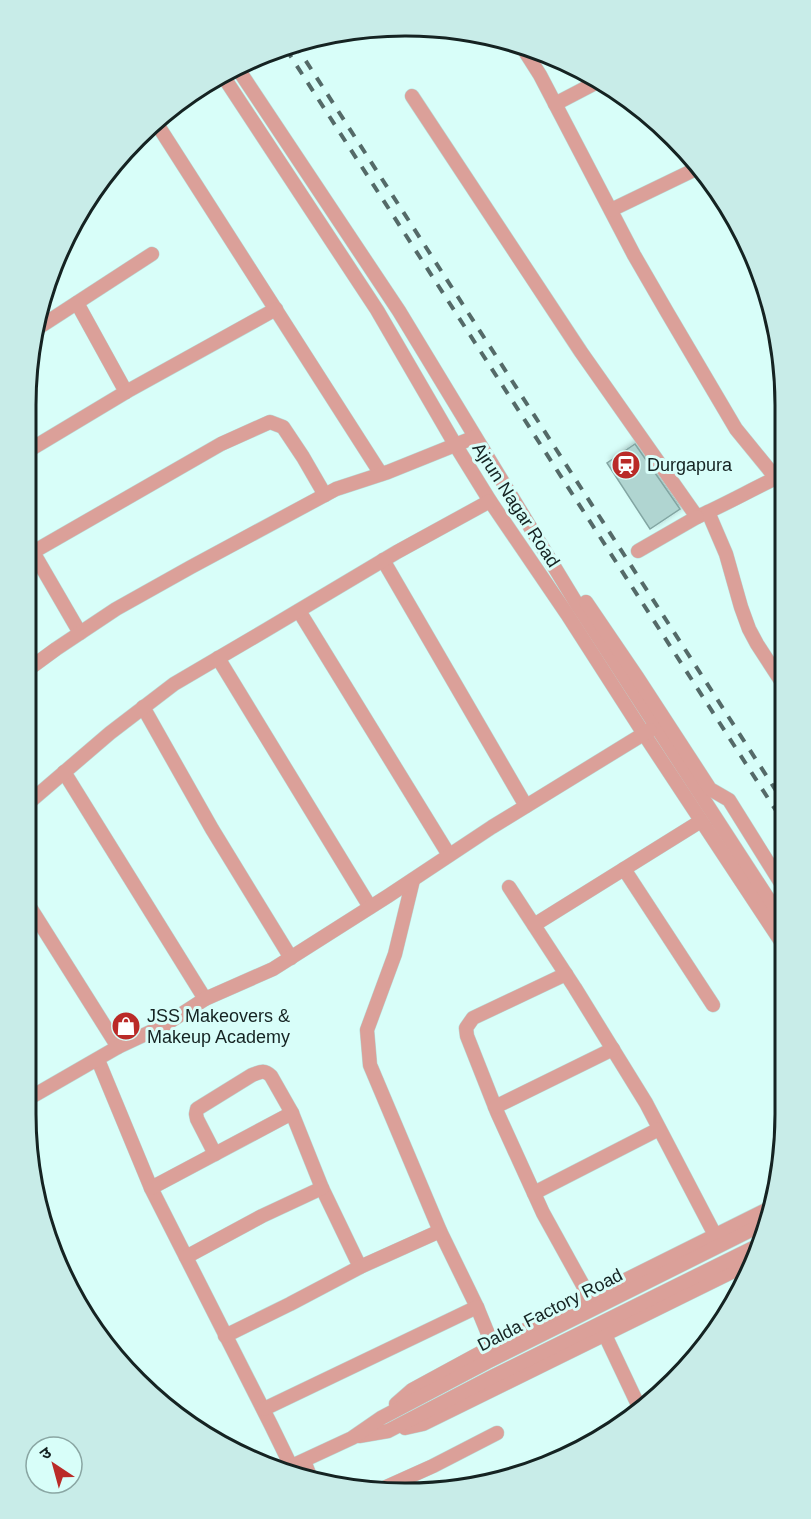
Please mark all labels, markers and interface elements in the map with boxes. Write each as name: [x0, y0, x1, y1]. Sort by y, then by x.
street label: Ajrun Nagar Road: [468, 439, 564, 571]
station icon: Durgapura: [610, 449, 642, 481]
place label: Durgapura: [647, 455, 733, 475]
place label: JSS Makeovers & Makeup Academy: [147, 1006, 290, 1047]
shop icon: JSS Makeovers & Makeup Academy: [110, 1010, 142, 1042]
street label: Dalda Factory Road: [474, 1265, 626, 1355]
north arrow: [24, 1435, 84, 1495]
text: उ: [37, 1443, 55, 1463]

